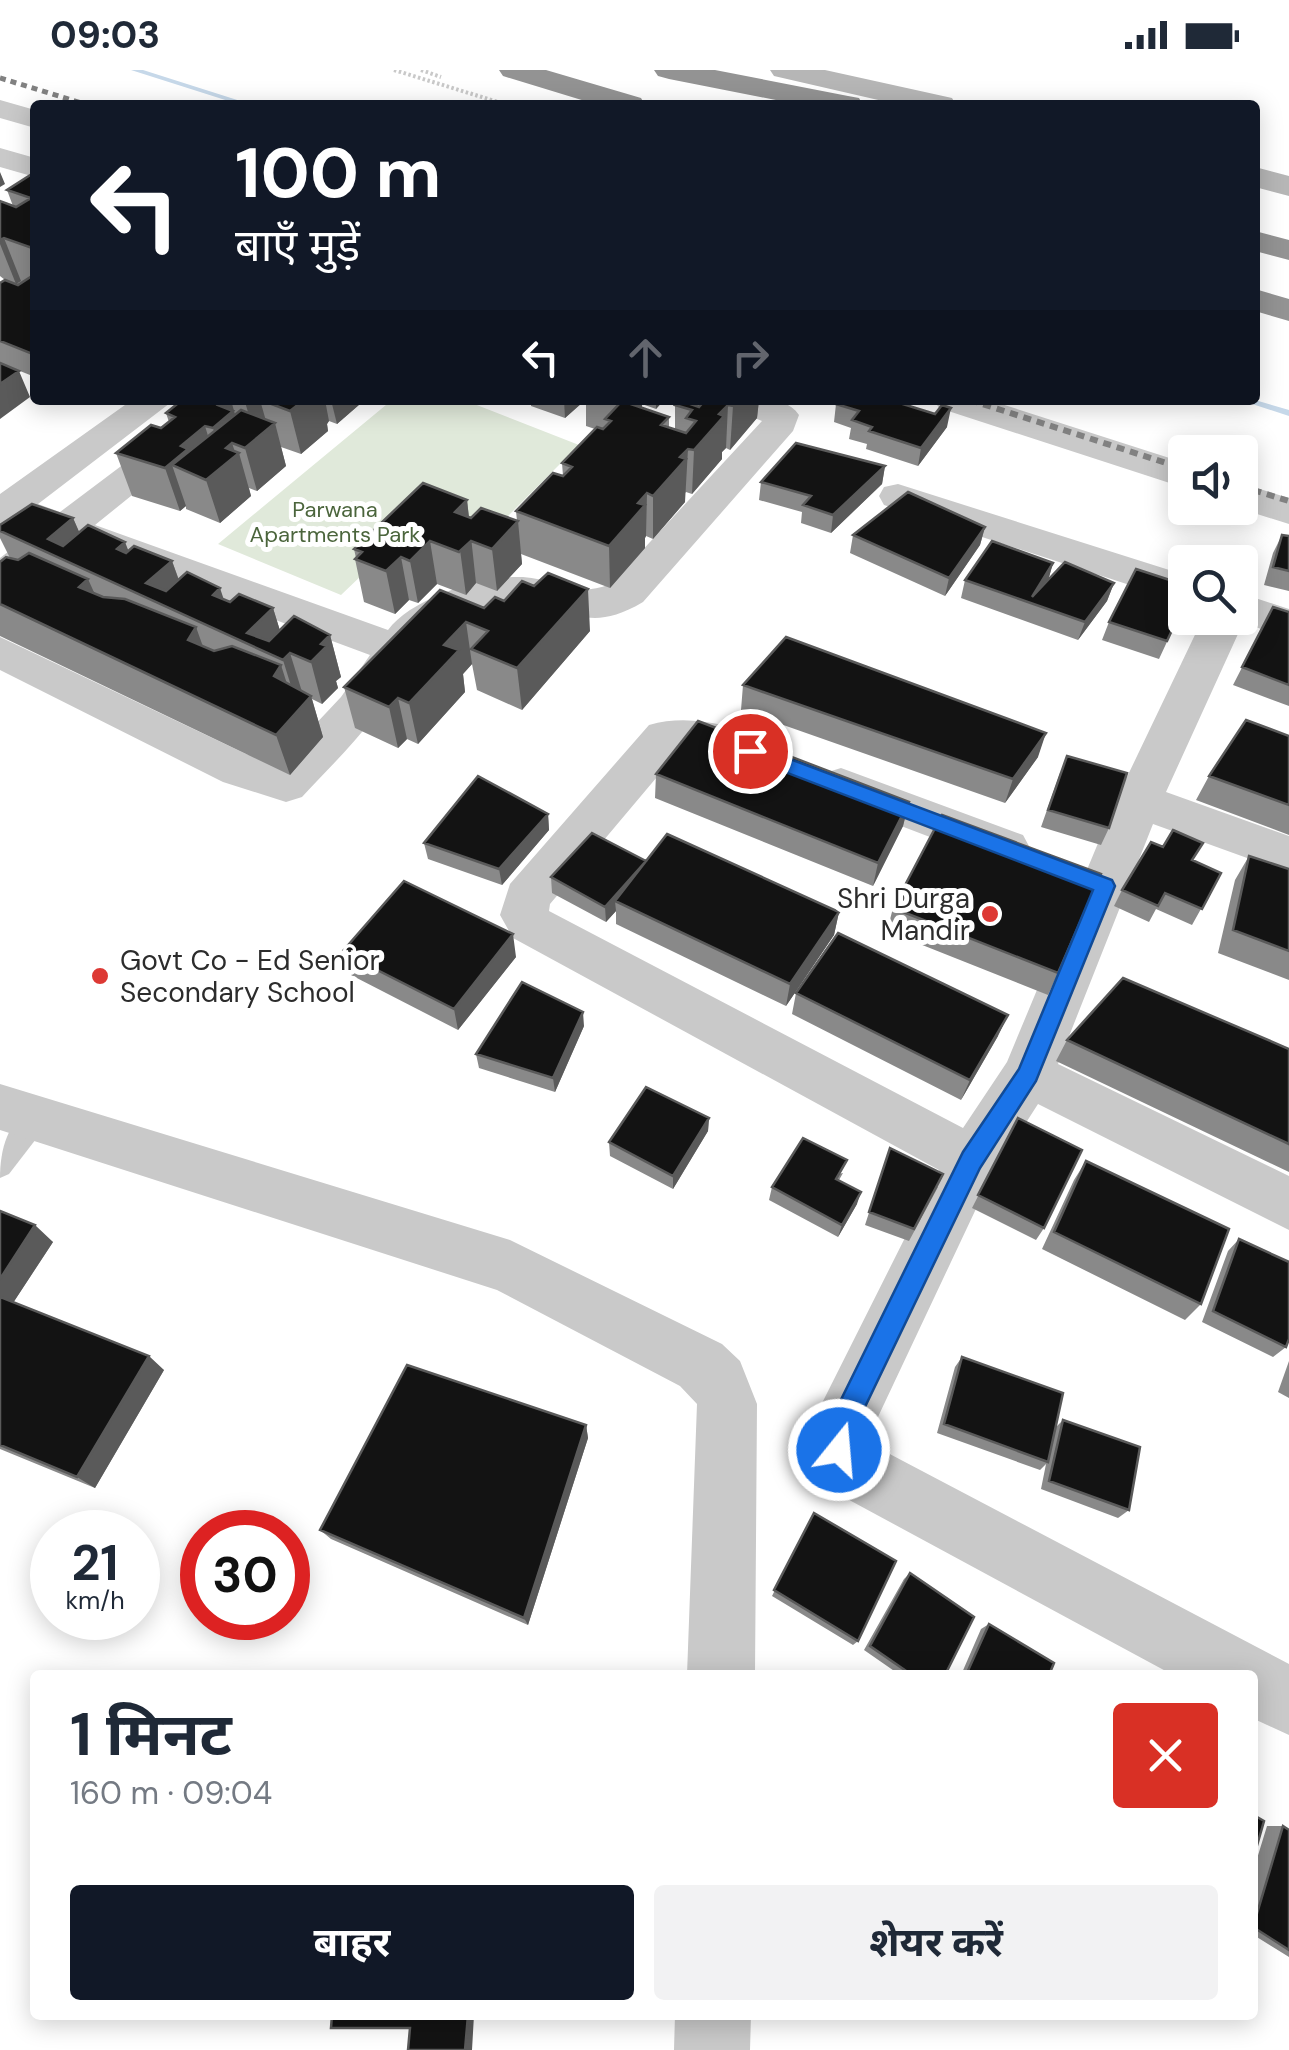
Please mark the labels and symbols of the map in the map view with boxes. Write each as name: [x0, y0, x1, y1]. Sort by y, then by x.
park label: Parwana Apartments Park: [250, 495, 420, 549]
pin: [708, 709, 793, 794]
place label: Shri Durga Mandir: [837, 880, 970, 949]
marker: Shri Durga Mandir: [979, 903, 1001, 925]
place label: Govt Co - Ed Senior Secondary School: [120, 942, 380, 1011]
marker: Govt Co - Ed Senior Secondary School: [89, 965, 111, 987]
position arrow: [787, 1398, 891, 1502]
speed limit sign: 30: [180, 1510, 310, 1640]

